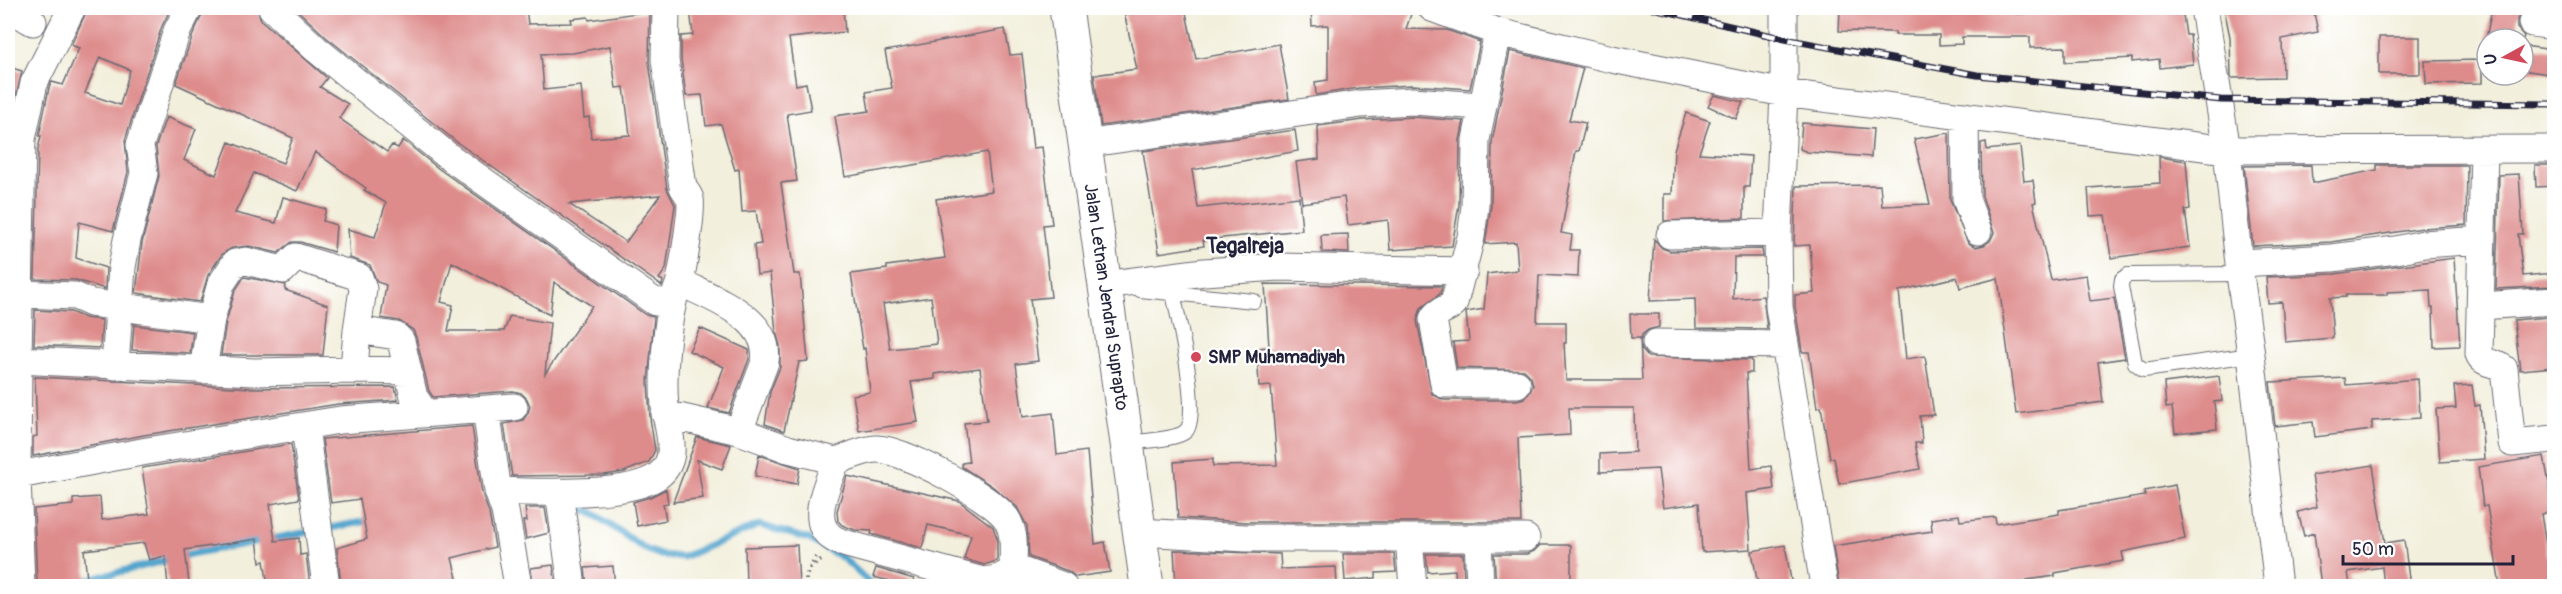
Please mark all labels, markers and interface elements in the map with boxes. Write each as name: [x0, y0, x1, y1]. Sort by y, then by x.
north arrow: [2475, 27, 2535, 87]
text: U: [2480, 52, 2502, 66]
street label: Jalan Letnan Jendral Suprapto: [1079, 182, 1133, 412]
district label: Tegalreja: [1205, 233, 1284, 260]
place label: SMP Muhamadiyah: [1208, 346, 1346, 369]
marker: SMP Muhamadiyah: [1189, 350, 1203, 364]
scale bar: [2343, 528, 2512, 566]
text: 50 m: [2352, 538, 2394, 561]

